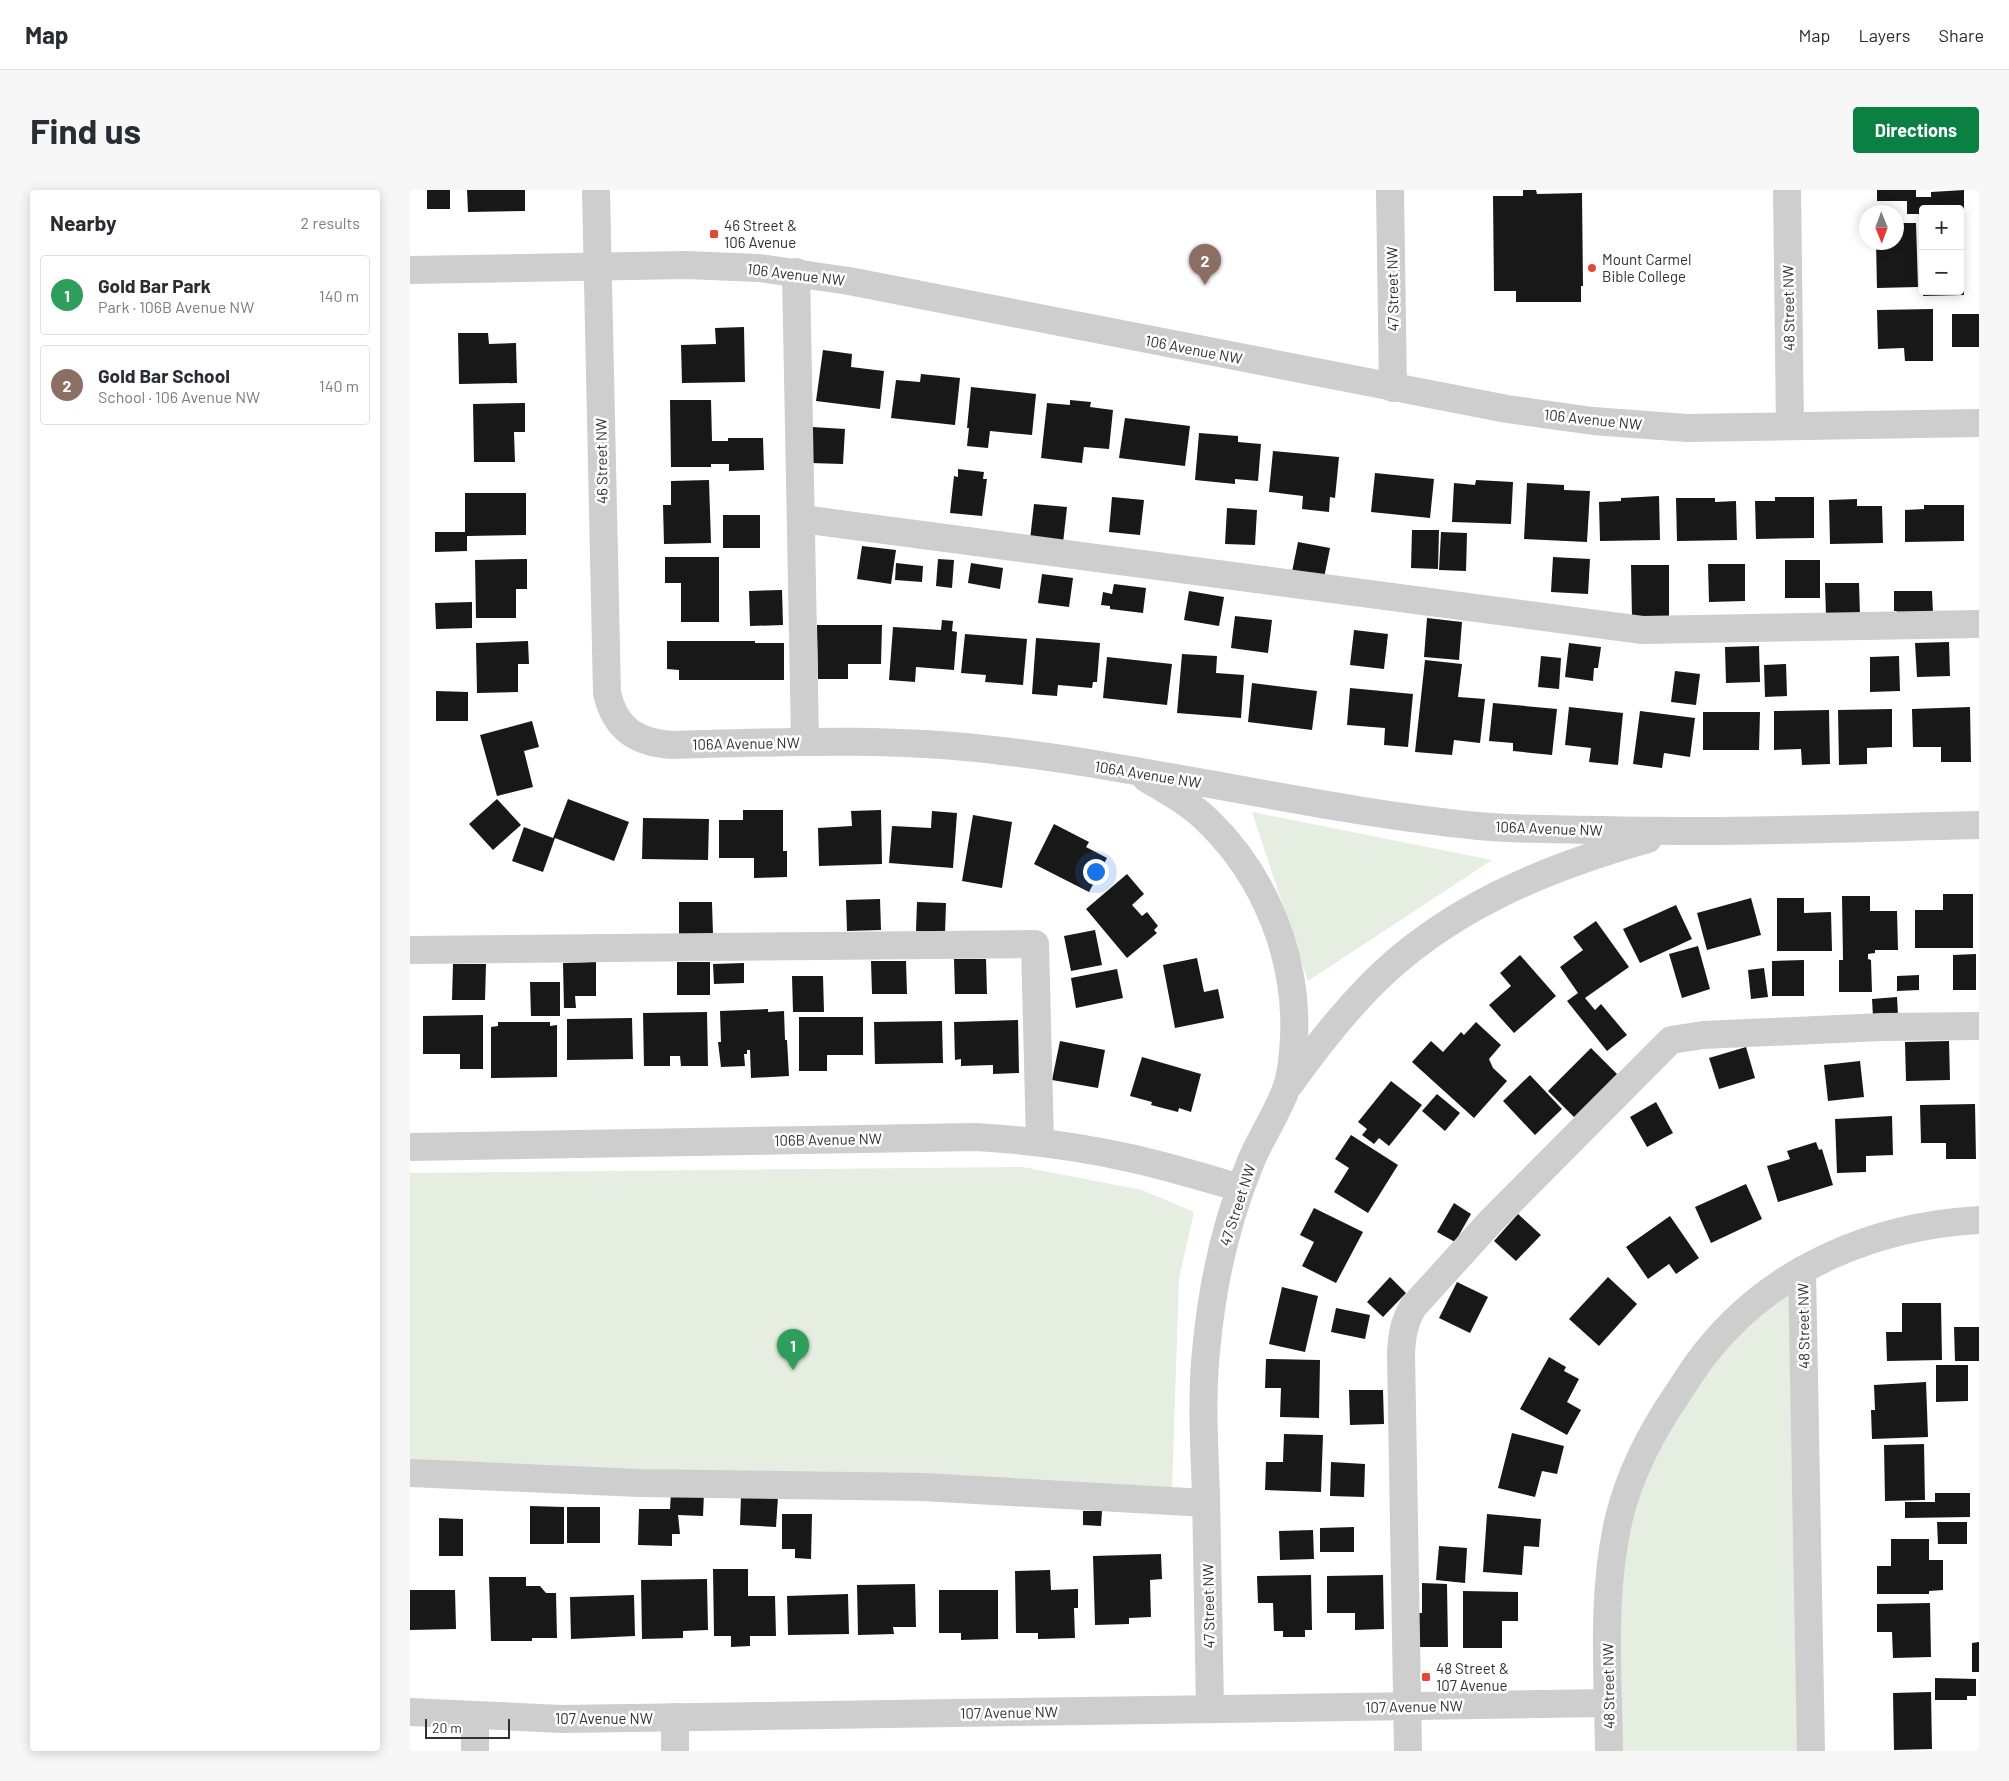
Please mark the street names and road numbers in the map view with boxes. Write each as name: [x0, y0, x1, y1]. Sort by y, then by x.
street label: 47 Street NW: [1382, 246, 1402, 332]
street label: 106 Avenue NW: [746, 259, 846, 289]
street label: 48 Street NW: [1778, 265, 1798, 351]
street label: 106 Avenue NW: [1144, 331, 1244, 367]
street label: 106 Avenue NW: [1543, 405, 1643, 433]
street label: 46 Street NW: [591, 418, 611, 504]
street label: 106A Avenue NW: [692, 733, 800, 753]
street label: 106A Avenue NW: [1093, 757, 1203, 791]
street label: 106A Avenue NW: [1495, 817, 1603, 839]
street label: 106B Avenue NW: [774, 1129, 882, 1149]
street label: 47 Street NW: [1215, 1162, 1259, 1248]
street label: 48 Street NW: [1793, 1283, 1813, 1369]
street label: 47 Street NW: [1198, 1563, 1218, 1649]
street label: 48 Street NW: [1598, 1643, 1618, 1729]
street label: 107 Avenue NW: [1365, 1696, 1463, 1716]
street label: 107 Avenue NW: [960, 1702, 1058, 1722]
street label: 107 Avenue NW: [555, 1709, 653, 1727]

